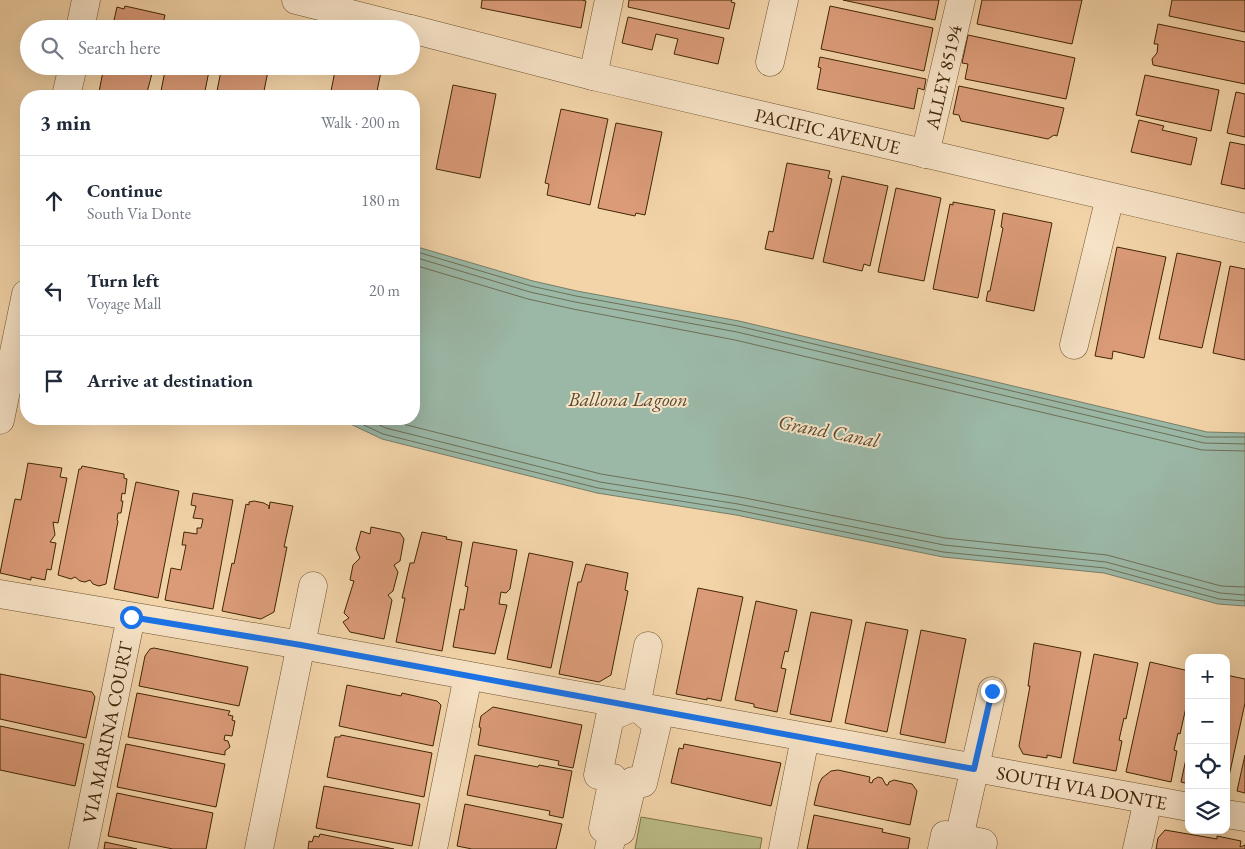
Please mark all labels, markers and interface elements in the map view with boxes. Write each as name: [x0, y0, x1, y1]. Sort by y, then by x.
search box: [20, 20, 420, 75]
street label: ALLEY 85194: [919, 22, 968, 133]
icon: search: [38, 34, 66, 62]
text: Search here: [78, 35, 160, 60]
street label: PACIFIC AVENUE: [752, 102, 903, 160]
text: 3 min: [40, 109, 91, 136]
text: Walk · 200 m: [321, 112, 400, 133]
text: Continue: [87, 178, 162, 203]
icon: ahead: [40, 187, 68, 215]
text: 180 m: [361, 190, 400, 211]
text: South Via Donte: [87, 203, 191, 224]
text: Turn left: [87, 268, 159, 293]
icon: left: [40, 277, 68, 305]
text: 20 m: [369, 280, 400, 301]
text: Voyage Mall: [87, 293, 161, 314]
icon: arrive: [40, 367, 68, 395]
text: Arrive at destination: [87, 368, 253, 393]
water label: Ballona Lagoon: [567, 386, 688, 412]
water label: Grand Canal: [776, 408, 883, 454]
route start: [120, 606, 143, 629]
street label: VIA MARINA COURT: [77, 639, 139, 826]
map controls: [1185, 654, 1230, 834]
button: +: [1185, 654, 1230, 699]
route end: [981, 680, 1004, 703]
button: −: [1185, 699, 1230, 744]
button: locate: [1185, 744, 1230, 789]
street label: SOUTH VIA DONTE: [994, 760, 1169, 816]
button: layers: [1185, 789, 1230, 834]

